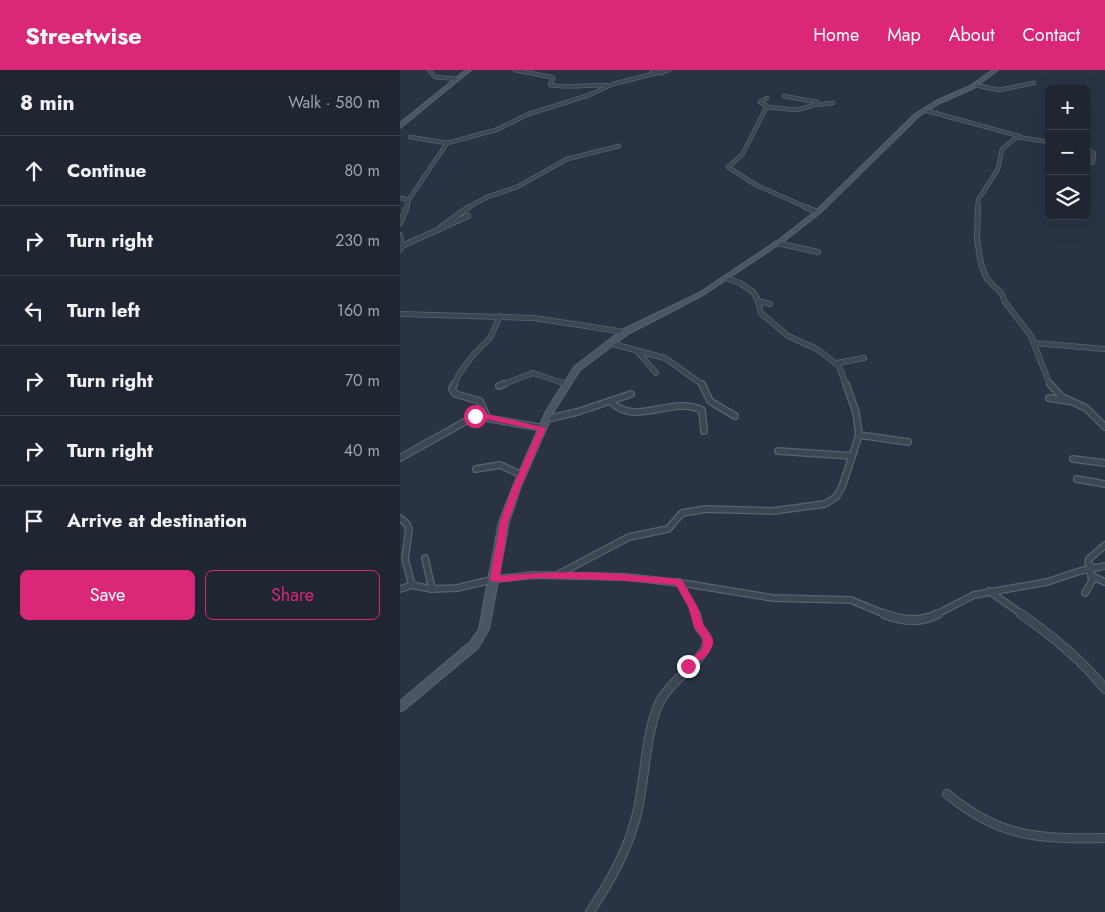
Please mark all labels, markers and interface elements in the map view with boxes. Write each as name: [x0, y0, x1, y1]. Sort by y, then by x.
text: Streetwise: [25, 18, 142, 53]
text: Home: [813, 22, 859, 48]
text: Map: [887, 22, 921, 48]
text: About: [949, 22, 994, 48]
text: Contact: [1022, 22, 1080, 48]
map controls: [1045, 85, 1090, 220]
button: +: [1045, 85, 1090, 130]
text: 8 min: [20, 88, 75, 118]
text: Walk · 580 m: [288, 91, 380, 114]
button: −: [1045, 130, 1090, 175]
icon: ahead: [20, 157, 48, 185]
text: Continue: [67, 157, 146, 184]
text: 80 m: [344, 159, 380, 182]
button: layers: [1045, 175, 1090, 220]
icon: right: [20, 227, 48, 255]
text: Turn right: [67, 227, 153, 254]
text: 230 m: [335, 229, 380, 252]
icon: left: [20, 297, 48, 325]
text: Turn left: [67, 297, 140, 324]
text: 160 m: [337, 299, 380, 322]
icon: right: [20, 367, 48, 395]
text: Turn right: [67, 367, 153, 394]
text: 70 m: [345, 369, 380, 392]
route start: [464, 405, 487, 428]
icon: right: [20, 437, 48, 465]
text: Turn right: [67, 437, 153, 464]
text: 40 m: [344, 439, 380, 462]
icon: arrive: [20, 507, 48, 535]
text: Arrive at destination: [67, 507, 247, 534]
button: Save: [20, 570, 195, 620]
button: Share: [205, 570, 380, 620]
route end: [677, 655, 700, 678]

